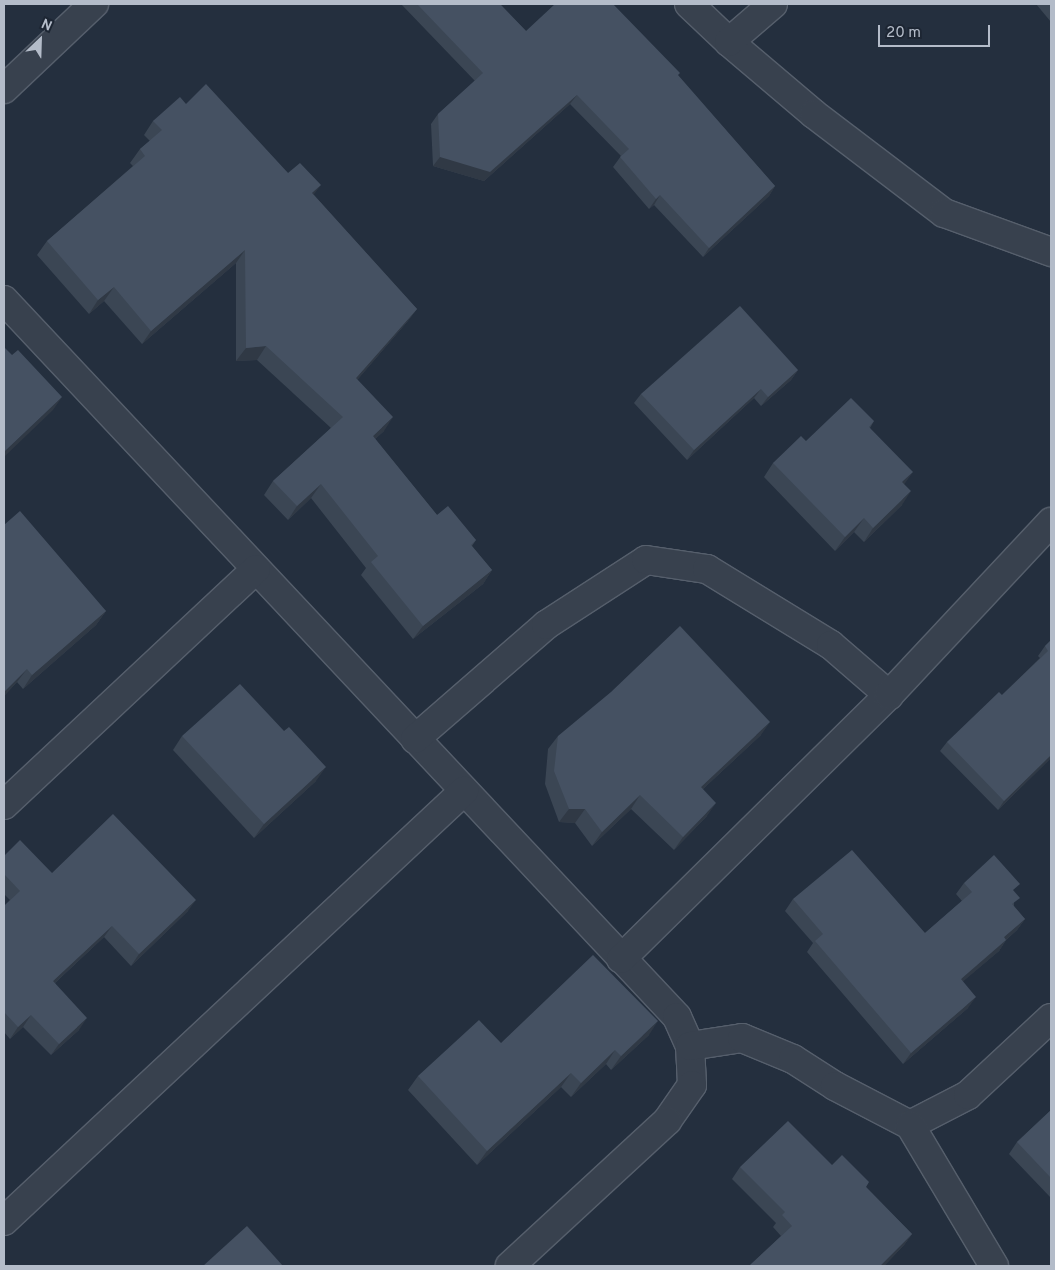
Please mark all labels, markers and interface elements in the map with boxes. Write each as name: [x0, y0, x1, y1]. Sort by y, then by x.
north arrow: [15, 15, 65, 65]
scale bar: [880, 15, 992, 47]
text: N: [38, 16, 54, 36]
text: 20 m: [886, 24, 921, 43]

